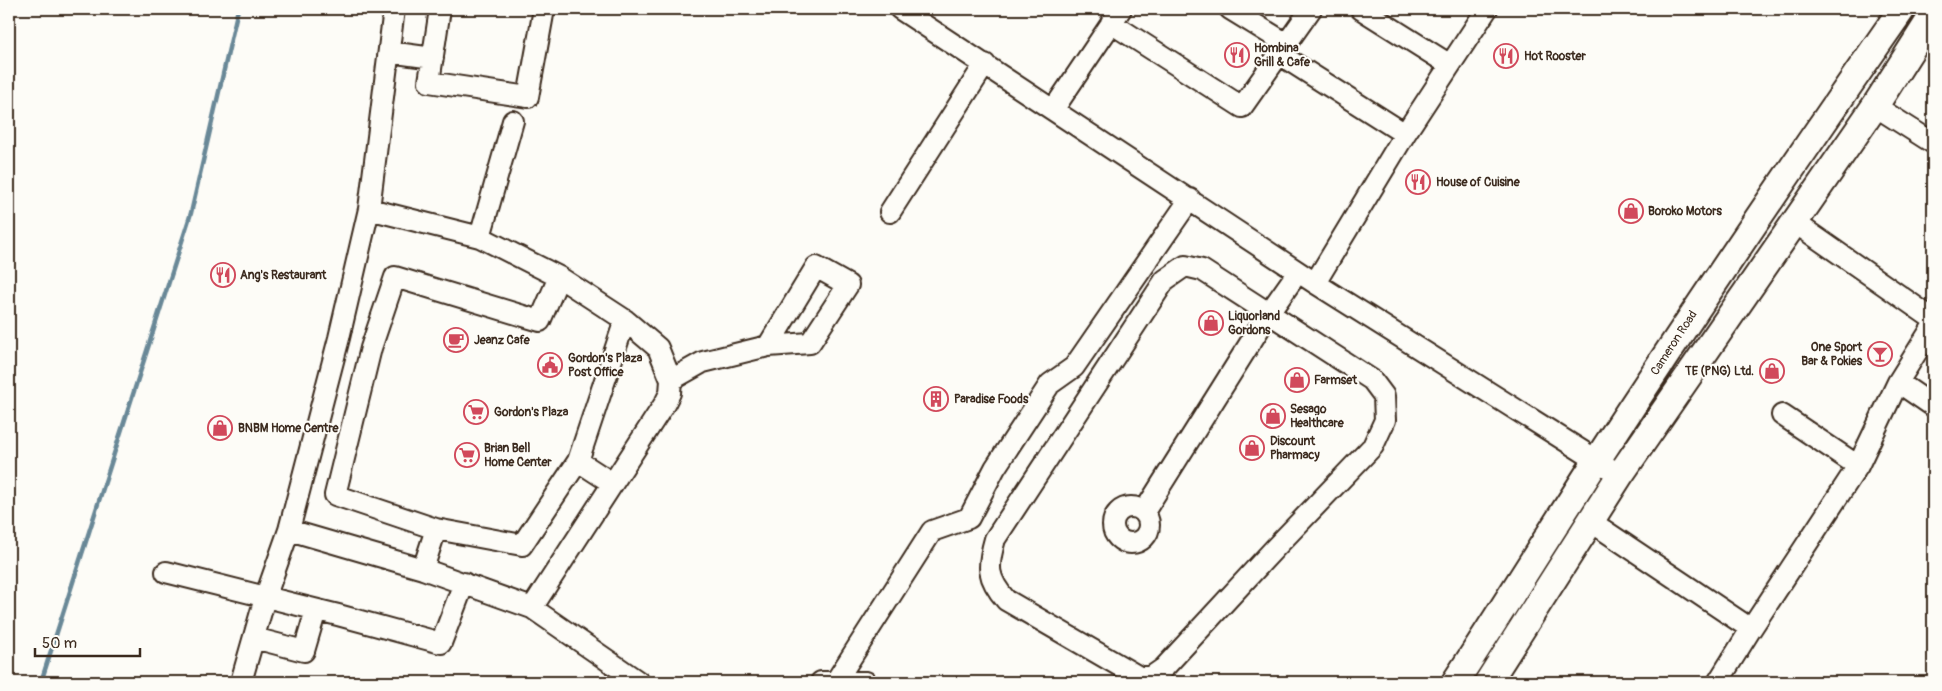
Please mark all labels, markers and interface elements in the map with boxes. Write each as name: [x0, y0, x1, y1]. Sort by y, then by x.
place label: Hombina Grill & Cafe: [1254, 41, 1311, 70]
restaurant icon: Hombina Grill & Cafe: [1224, 42, 1250, 68]
restaurant icon: Hot Rooster: [1493, 43, 1519, 69]
place label: Hot Rooster: [1524, 49, 1586, 64]
restaurant icon: House of Cuisine: [1405, 169, 1431, 195]
place label: House of Cuisine: [1436, 175, 1521, 190]
shop icon: Boroko Motors: [1618, 198, 1644, 224]
place label: Boroko Motors: [1648, 204, 1722, 219]
restaurant icon: Ang's Restaurant: [210, 262, 236, 288]
place label: Ang's Restaurant: [240, 268, 328, 283]
street label: Cameron Road: [1648, 308, 1701, 378]
place label: Liquorland Gordons: [1228, 309, 1280, 338]
shop icon: Liquorland Gordons: [1198, 310, 1224, 336]
cafe icon: Jeanz Cafe: [443, 327, 469, 353]
place label: Jeanz Cafe: [474, 333, 531, 348]
place label: One Sport Bar & Pokies: [1801, 340, 1863, 369]
bar icon: One Sport Bar & Pokies: [1867, 341, 1893, 367]
place label: Gordon's Plaza Post Office: [568, 351, 643, 380]
public building icon: Gordon's Plaza Post Office: [537, 352, 563, 378]
shop icon: TE (PNG) Ltd.: [1759, 358, 1785, 384]
place label: TE (PNG) Ltd.: [1684, 364, 1754, 379]
shop icon: Farmset: [1284, 367, 1310, 393]
place label: Farmset: [1314, 373, 1358, 388]
building icon: Paradise Foods: [923, 386, 949, 412]
place label: Paradise Foods: [954, 392, 1029, 407]
supermarket icon: Gordon's Plaza: [463, 399, 489, 425]
place label: Sesago Healthcare: [1290, 402, 1345, 431]
shop icon: Sesago Healthcare: [1260, 403, 1286, 429]
place label: Gordon's Plaza: [494, 405, 569, 420]
shop icon: BNBM Home Centre: [207, 415, 233, 441]
place label: BNBM Home Centre: [238, 421, 339, 436]
place label: Discount Pharmacy: [1270, 434, 1320, 463]
shop icon: Discount Pharmacy: [1239, 435, 1265, 461]
place label: Brian Bell Home Center: [484, 441, 552, 470]
supermarket icon: Brian Bell Home Center: [454, 442, 480, 468]
scale bar: [35, 626, 140, 658]
text: 50 m: [42, 634, 77, 653]

